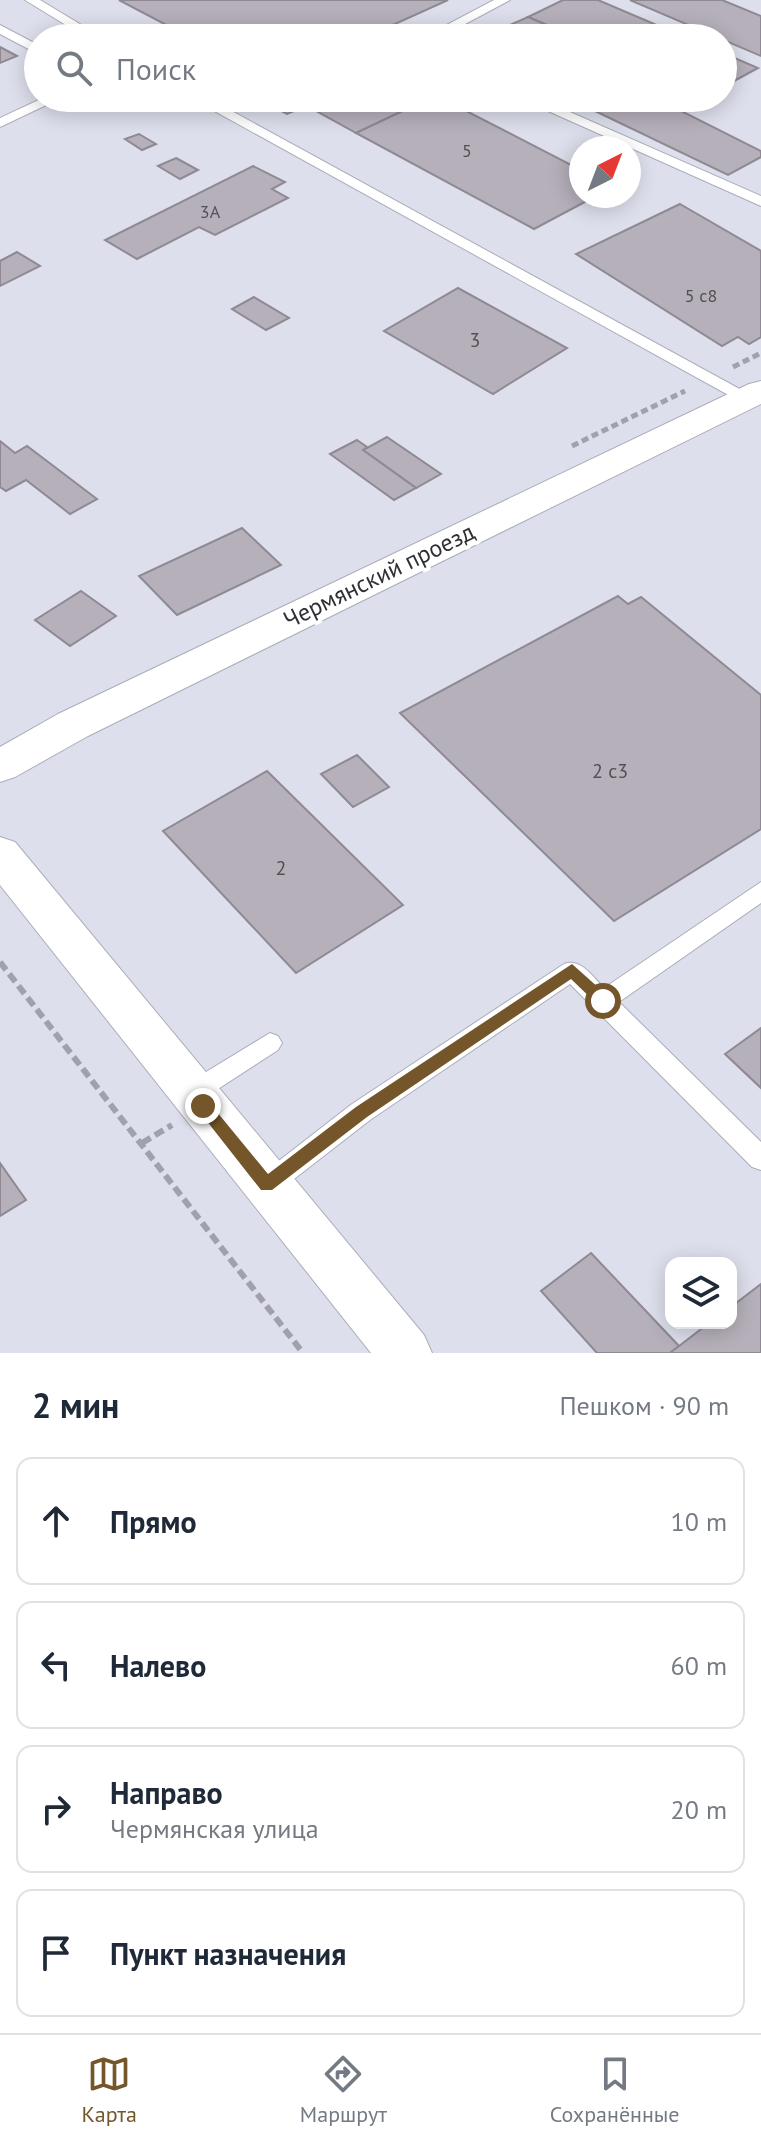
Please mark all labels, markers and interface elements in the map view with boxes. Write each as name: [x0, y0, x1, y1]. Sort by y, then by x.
search box: [24, 24, 737, 112]
icon: search: [52, 46, 96, 90]
text: Поиск: [116, 49, 196, 88]
north arrow: [569, 136, 641, 208]
house number: 5: [462, 139, 472, 162]
house number: 3А: [200, 200, 221, 223]
house number: 5 с8: [685, 284, 717, 307]
house number: 3: [470, 327, 480, 353]
street label: Чермянский проезд: [278, 516, 479, 635]
house number: 2 с3: [592, 758, 628, 784]
house number: 2: [276, 855, 286, 881]
route start: [585, 983, 621, 1019]
route end: [185, 1088, 221, 1124]
map controls: [665, 1257, 737, 1329]
button: layers: [665, 1257, 737, 1329]
text: 2 мин: [32, 1383, 119, 1427]
text: Пешком · 90 m: [559, 1389, 729, 1422]
icon: ahead: [34, 1499, 78, 1543]
text: Прямо: [110, 1502, 197, 1541]
text: 10 m: [671, 1505, 727, 1538]
icon: left: [34, 1643, 78, 1687]
text: Налево: [110, 1646, 206, 1685]
text: 60 m: [671, 1649, 727, 1682]
text: Направо: [110, 1773, 223, 1812]
icon: right: [34, 1787, 78, 1831]
text: 20 m: [671, 1793, 727, 1826]
text: Чермянская улица: [110, 1812, 319, 1845]
icon: arrive: [34, 1931, 78, 1975]
text: Пункт назначения: [110, 1934, 346, 1973]
tab: Карта: [81, 2052, 137, 2128]
tab: Маршрут: [300, 2052, 387, 2128]
tab: Сохранённые: [550, 2052, 680, 2128]

